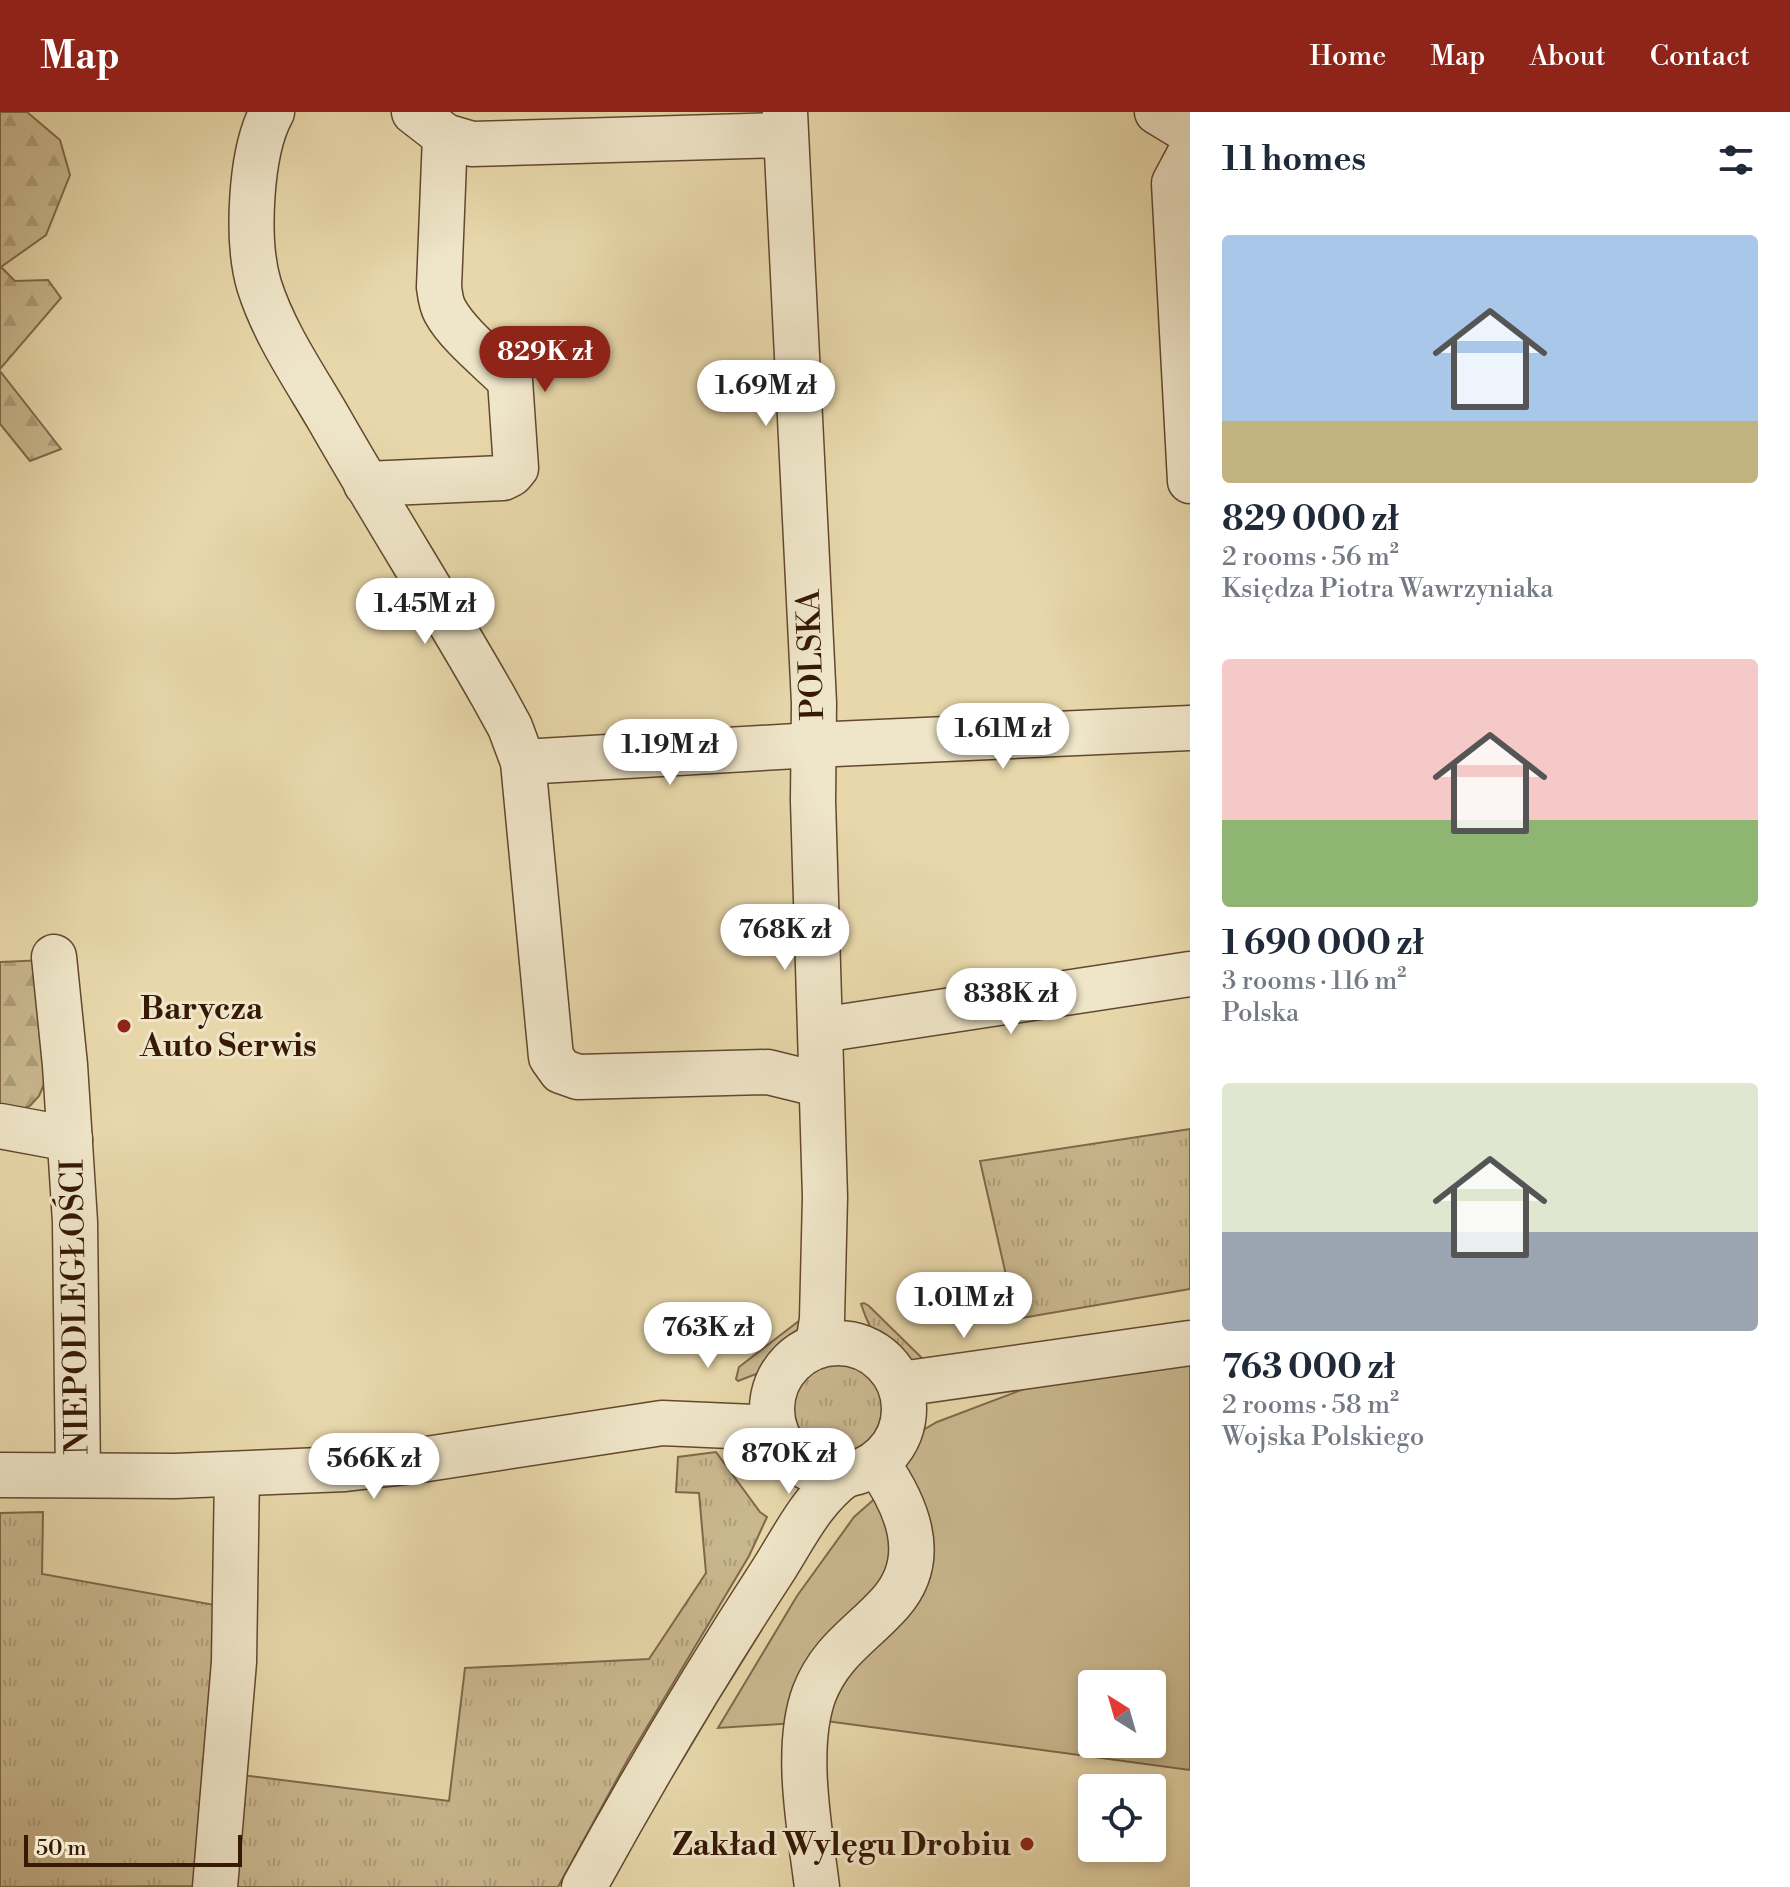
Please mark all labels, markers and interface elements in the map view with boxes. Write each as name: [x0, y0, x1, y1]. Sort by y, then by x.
text: Map: [40, 33, 120, 80]
text: Home: [1310, 39, 1386, 74]
text: Map: [1430, 39, 1485, 74]
text: About: [1529, 39, 1606, 74]
text: Contact: [1650, 39, 1750, 74]
icon: filters: [1714, 138, 1758, 182]
text: 11 homes: [1222, 139, 1366, 181]
icon: home: [1418, 287, 1562, 431]
pin: 829K zł: [471, 326, 619, 394]
text: 829K zł: [497, 336, 593, 368]
pin: 1.69M zł: [683, 360, 849, 428]
text: 1.69M zł: [715, 370, 817, 402]
text: 829 000 zł: [1222, 499, 1399, 541]
text: 2 rooms · 56 m²: [1222, 541, 1399, 573]
text: Księdza Piotra Wawrzyniaka: [1222, 573, 1553, 605]
pin: 1.45M zł: [342, 578, 508, 646]
text: 1.45M zł: [374, 588, 476, 620]
street label: POLSKA: [789, 588, 833, 721]
pin: 1.61M zł: [920, 703, 1086, 771]
icon: home: [1418, 711, 1562, 855]
text: 1.61M zł: [954, 713, 1052, 745]
pin: 1.19M zł: [587, 719, 753, 787]
text: 1.19M zł: [621, 729, 719, 761]
pin: 768K zł: [711, 904, 859, 972]
text: 768K zł: [738, 914, 832, 946]
text: 1 690 000 zł: [1222, 923, 1424, 965]
text: 3 rooms · 116 m²: [1222, 965, 1406, 997]
pin: 838K zł: [937, 968, 1085, 1036]
text: 838K zł: [964, 978, 1058, 1010]
place label: Barycza Auto Serwis: [139, 989, 317, 1066]
text: Polska: [1222, 997, 1299, 1029]
marker: Barycza Auto Serwis: [115, 1017, 133, 1035]
icon: home: [1418, 1135, 1562, 1279]
street label: NIEPODLEGŁOŚCI: [50, 1159, 98, 1455]
pin: 1.01M zł: [881, 1272, 1047, 1340]
text: 1.01M zł: [914, 1282, 1014, 1314]
pin: 763K zł: [634, 1302, 782, 1370]
text: 763K zł: [662, 1312, 754, 1344]
text: 763 000 zł: [1222, 1347, 1395, 1389]
text: 2 rooms · 58 m²: [1222, 1389, 1399, 1421]
text: Wojska Polskiego: [1222, 1421, 1424, 1453]
pin: 870K zł: [715, 1428, 863, 1496]
pin: 566K zł: [300, 1433, 448, 1501]
text: 870K zł: [741, 1438, 837, 1470]
text: 566K zł: [326, 1443, 422, 1475]
north arrow: [1078, 1670, 1166, 1758]
map controls: [1078, 1670, 1166, 1862]
button: locate: [1078, 1774, 1166, 1862]
place label: Zakład Wylęgu Drobiu: [673, 1825, 1011, 1865]
scale bar: [24, 1831, 242, 1867]
text: 50 m: [36, 1835, 87, 1862]
marker: Zakład Wylęgu Drobiu: [1018, 1835, 1036, 1853]

